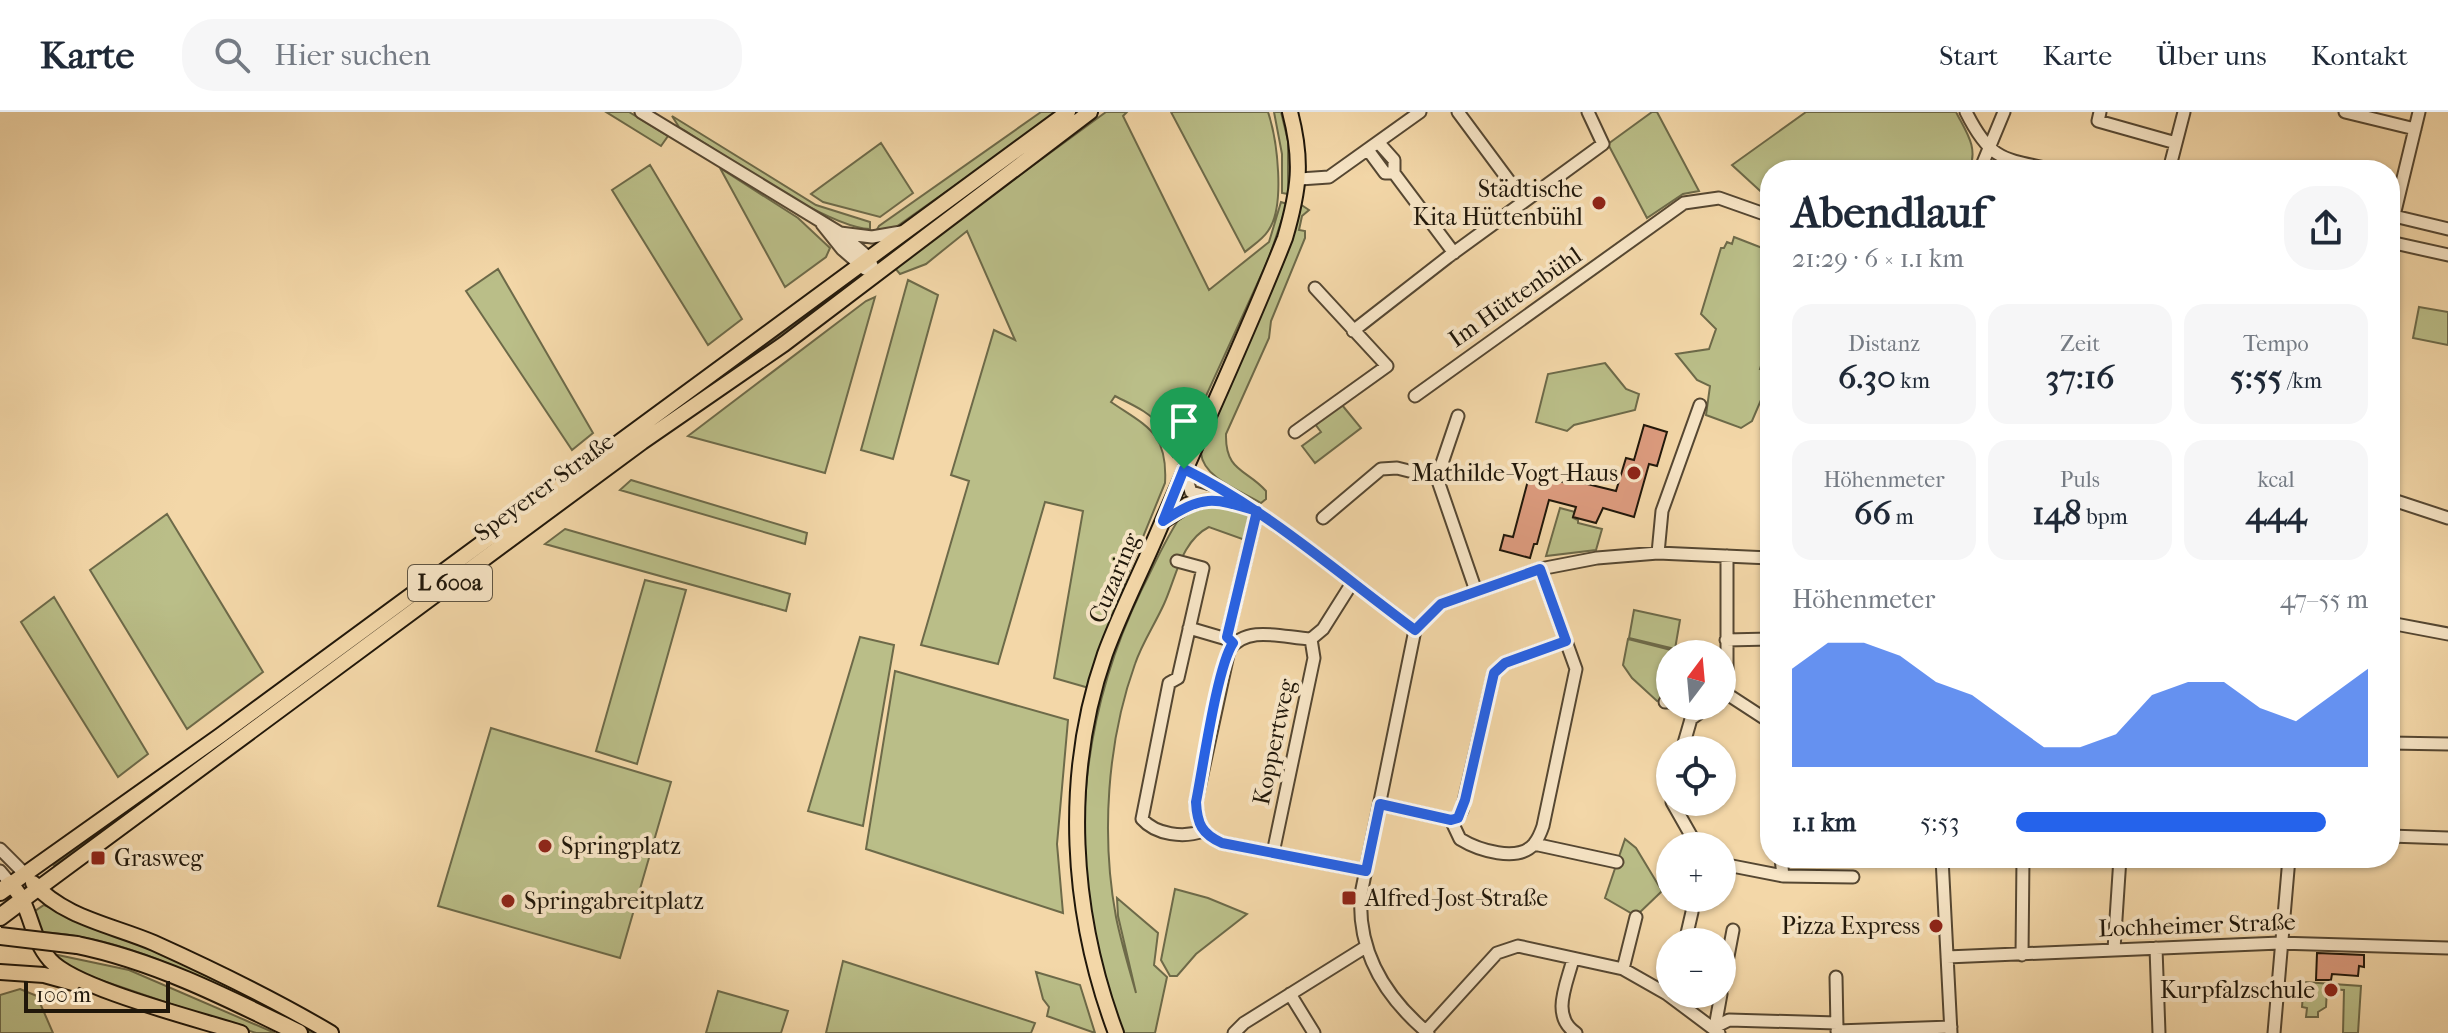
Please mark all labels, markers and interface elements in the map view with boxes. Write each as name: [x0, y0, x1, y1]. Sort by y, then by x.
search box: [182, 19, 742, 91]
text: Karte: [40, 33, 134, 78]
icon: search: [210, 33, 254, 77]
text: Hier suchen: [274, 38, 431, 73]
text: Start: [1939, 39, 1999, 72]
text: Karte: [2043, 39, 2112, 72]
text: Über uns: [2156, 39, 2267, 72]
text: Kontakt: [2311, 39, 2408, 72]
place label: Städtische Kita Hüttenbühl: [1413, 175, 1583, 231]
button: share: [2284, 186, 2368, 270]
text: Abendlauf: [1792, 187, 1986, 238]
marker: Städtische Kita Hüttenbühl: [1590, 194, 1608, 212]
street label: Im Hüttenbühl: [1443, 241, 1587, 353]
text: 21:29 · 6 × 1.1 km: [1792, 243, 1964, 274]
text: Distanz: [1848, 331, 1920, 357]
text: Zeit: [2060, 331, 2100, 357]
text: Tempo: [2243, 331, 2309, 357]
text: 6.30: [1838, 357, 1896, 397]
text: 37:16: [2046, 357, 2114, 397]
text: 5:55: [2230, 357, 2282, 397]
text: km: [1896, 368, 1930, 394]
text: /km: [2282, 368, 2322, 394]
pin: [1150, 387, 1218, 469]
icon: arrive: [1162, 399, 1206, 443]
street label: Speyerer Straße: [469, 427, 619, 547]
place label: Mathilde-Vogt-Haus: [1411, 459, 1618, 487]
marker: Mathilde-Vogt-Haus: [1625, 464, 1643, 482]
text: Höhenmeter: [1823, 467, 1945, 493]
text: Puls: [2060, 467, 2100, 493]
text: kcal: [2257, 467, 2295, 493]
text: 66: [1854, 493, 1891, 533]
text: 148: [2032, 493, 2081, 533]
text: 444: [2246, 493, 2306, 533]
text: m: [1891, 504, 1914, 530]
text: bpm: [2081, 504, 2128, 530]
street label: Cuzaring: [1082, 527, 1146, 627]
road number: L 600a: [408, 565, 492, 601]
text: Höhenmeter: [1792, 584, 1935, 615]
text: 47–55 m: [2280, 584, 2368, 615]
north arrow: [1656, 640, 1736, 720]
map controls: [1656, 640, 1736, 1008]
street label: Koppertweg: [1247, 675, 1301, 808]
button: locate: [1656, 736, 1736, 816]
text: 1.1 km: [1792, 807, 1856, 838]
text: 5:53: [1920, 807, 1959, 838]
place label: Springplatz: [561, 832, 681, 860]
button: +: [1656, 832, 1736, 912]
marker: Springplatz: [536, 837, 554, 855]
place label: Grasweg: [114, 844, 204, 872]
marker: Grasweg: [89, 849, 107, 867]
place label: Alfred-Jost-Straße: [1364, 884, 1548, 912]
place label: Springabreitplatz: [524, 887, 704, 915]
marker: Alfred-Jost-Straße: [1340, 889, 1358, 907]
marker: Springabreitplatz: [499, 892, 517, 910]
street label: Lochheimer Straße: [2098, 908, 2296, 942]
place label: Pizza Express: [1781, 912, 1920, 940]
marker: Pizza Express: [1927, 917, 1945, 935]
button: −: [1656, 928, 1736, 1008]
place label: Kurpfalzschule: [2160, 976, 2315, 1004]
scale bar: [24, 977, 170, 1013]
marker: Kurpfalzschule: [2322, 981, 2340, 999]
text: 100 m: [36, 982, 91, 1008]

